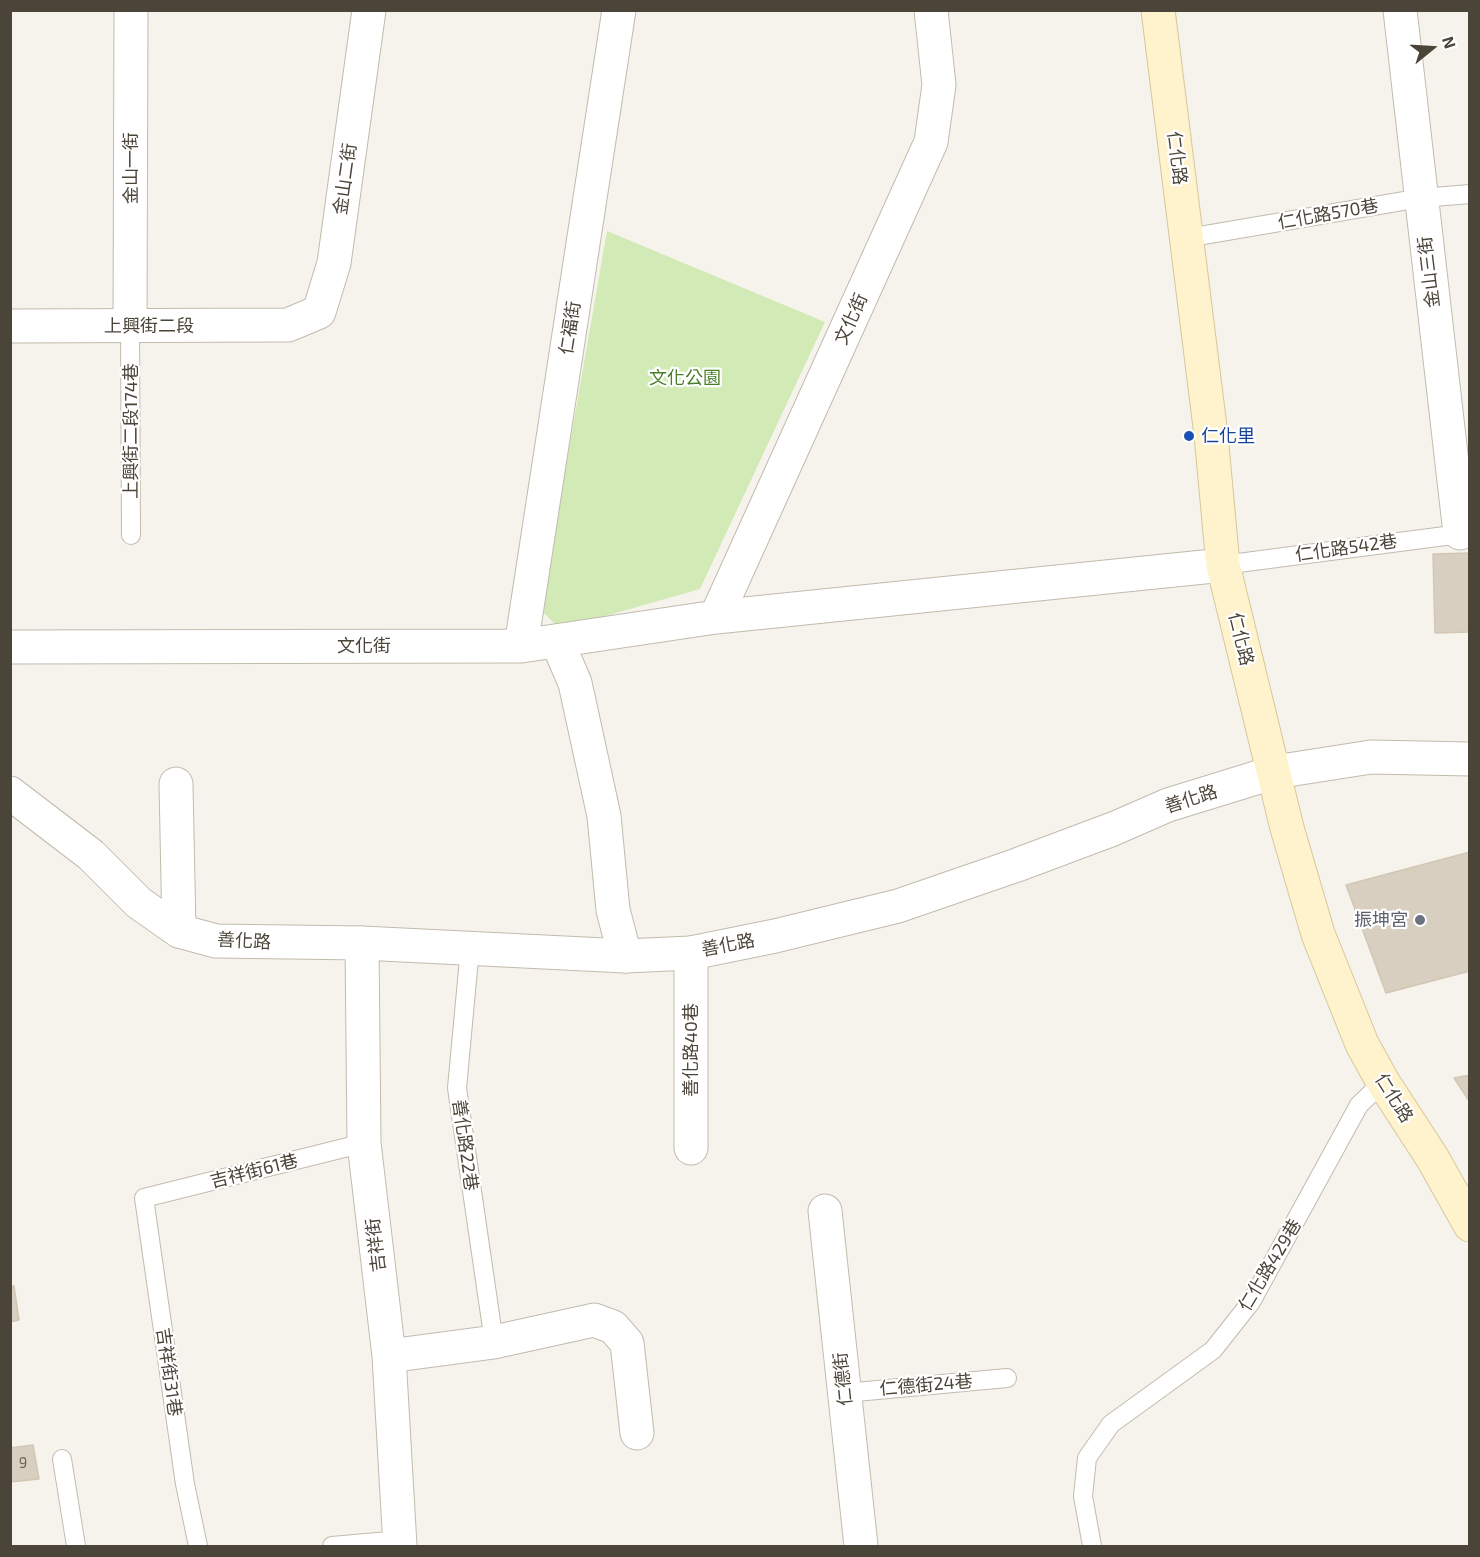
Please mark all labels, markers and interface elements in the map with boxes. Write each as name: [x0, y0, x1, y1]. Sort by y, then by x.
north arrow: [1402, 18, 1462, 78]
text: N: [1439, 34, 1460, 51]
street label: 仁化路: [1163, 130, 1191, 186]
street label: 金山一街: [120, 132, 142, 204]
street label: 金山二街: [329, 142, 361, 216]
street label: 仁化路570巷: [1276, 195, 1380, 233]
street label: 金山三街: [1414, 235, 1444, 309]
street label: 文化街: [830, 290, 872, 348]
street label: 仁福街: [555, 300, 585, 356]
street label: 上興街二段: [104, 315, 194, 337]
street label: 上興街二段174巷: [120, 363, 142, 499]
park label: 文化公園: [649, 367, 721, 389]
place label: 仁化里: [1201, 425, 1255, 447]
marker: 仁化里: [1182, 429, 1196, 443]
street label: 仁化路542巷: [1294, 530, 1398, 566]
street label: 仁化路: [1224, 610, 1258, 668]
street label: 文化街: [337, 635, 391, 657]
street label: 善化路: [1162, 780, 1220, 818]
place label: 振坤宮: [1354, 909, 1408, 931]
marker: 振坤宮: [1413, 913, 1427, 927]
street label: 善化路: [216, 929, 272, 953]
street label: 善化路: [699, 929, 757, 961]
street label: 善化路40巷: [680, 1003, 702, 1097]
street label: 仁化路: [1371, 1069, 1417, 1127]
street label: 善化路22巷: [448, 1098, 482, 1192]
street label: 吉祥街61巷: [208, 1150, 300, 1192]
street label: 仁化路429巷: [1234, 1215, 1306, 1315]
street label: 吉祥街: [362, 1217, 390, 1273]
street label: 吉祥街31巷: [152, 1326, 186, 1418]
street label: 仁德街: [829, 1351, 857, 1407]
street label: 仁德街24巷: [879, 1370, 973, 1400]
house number: 9: [19, 1454, 27, 1472]

